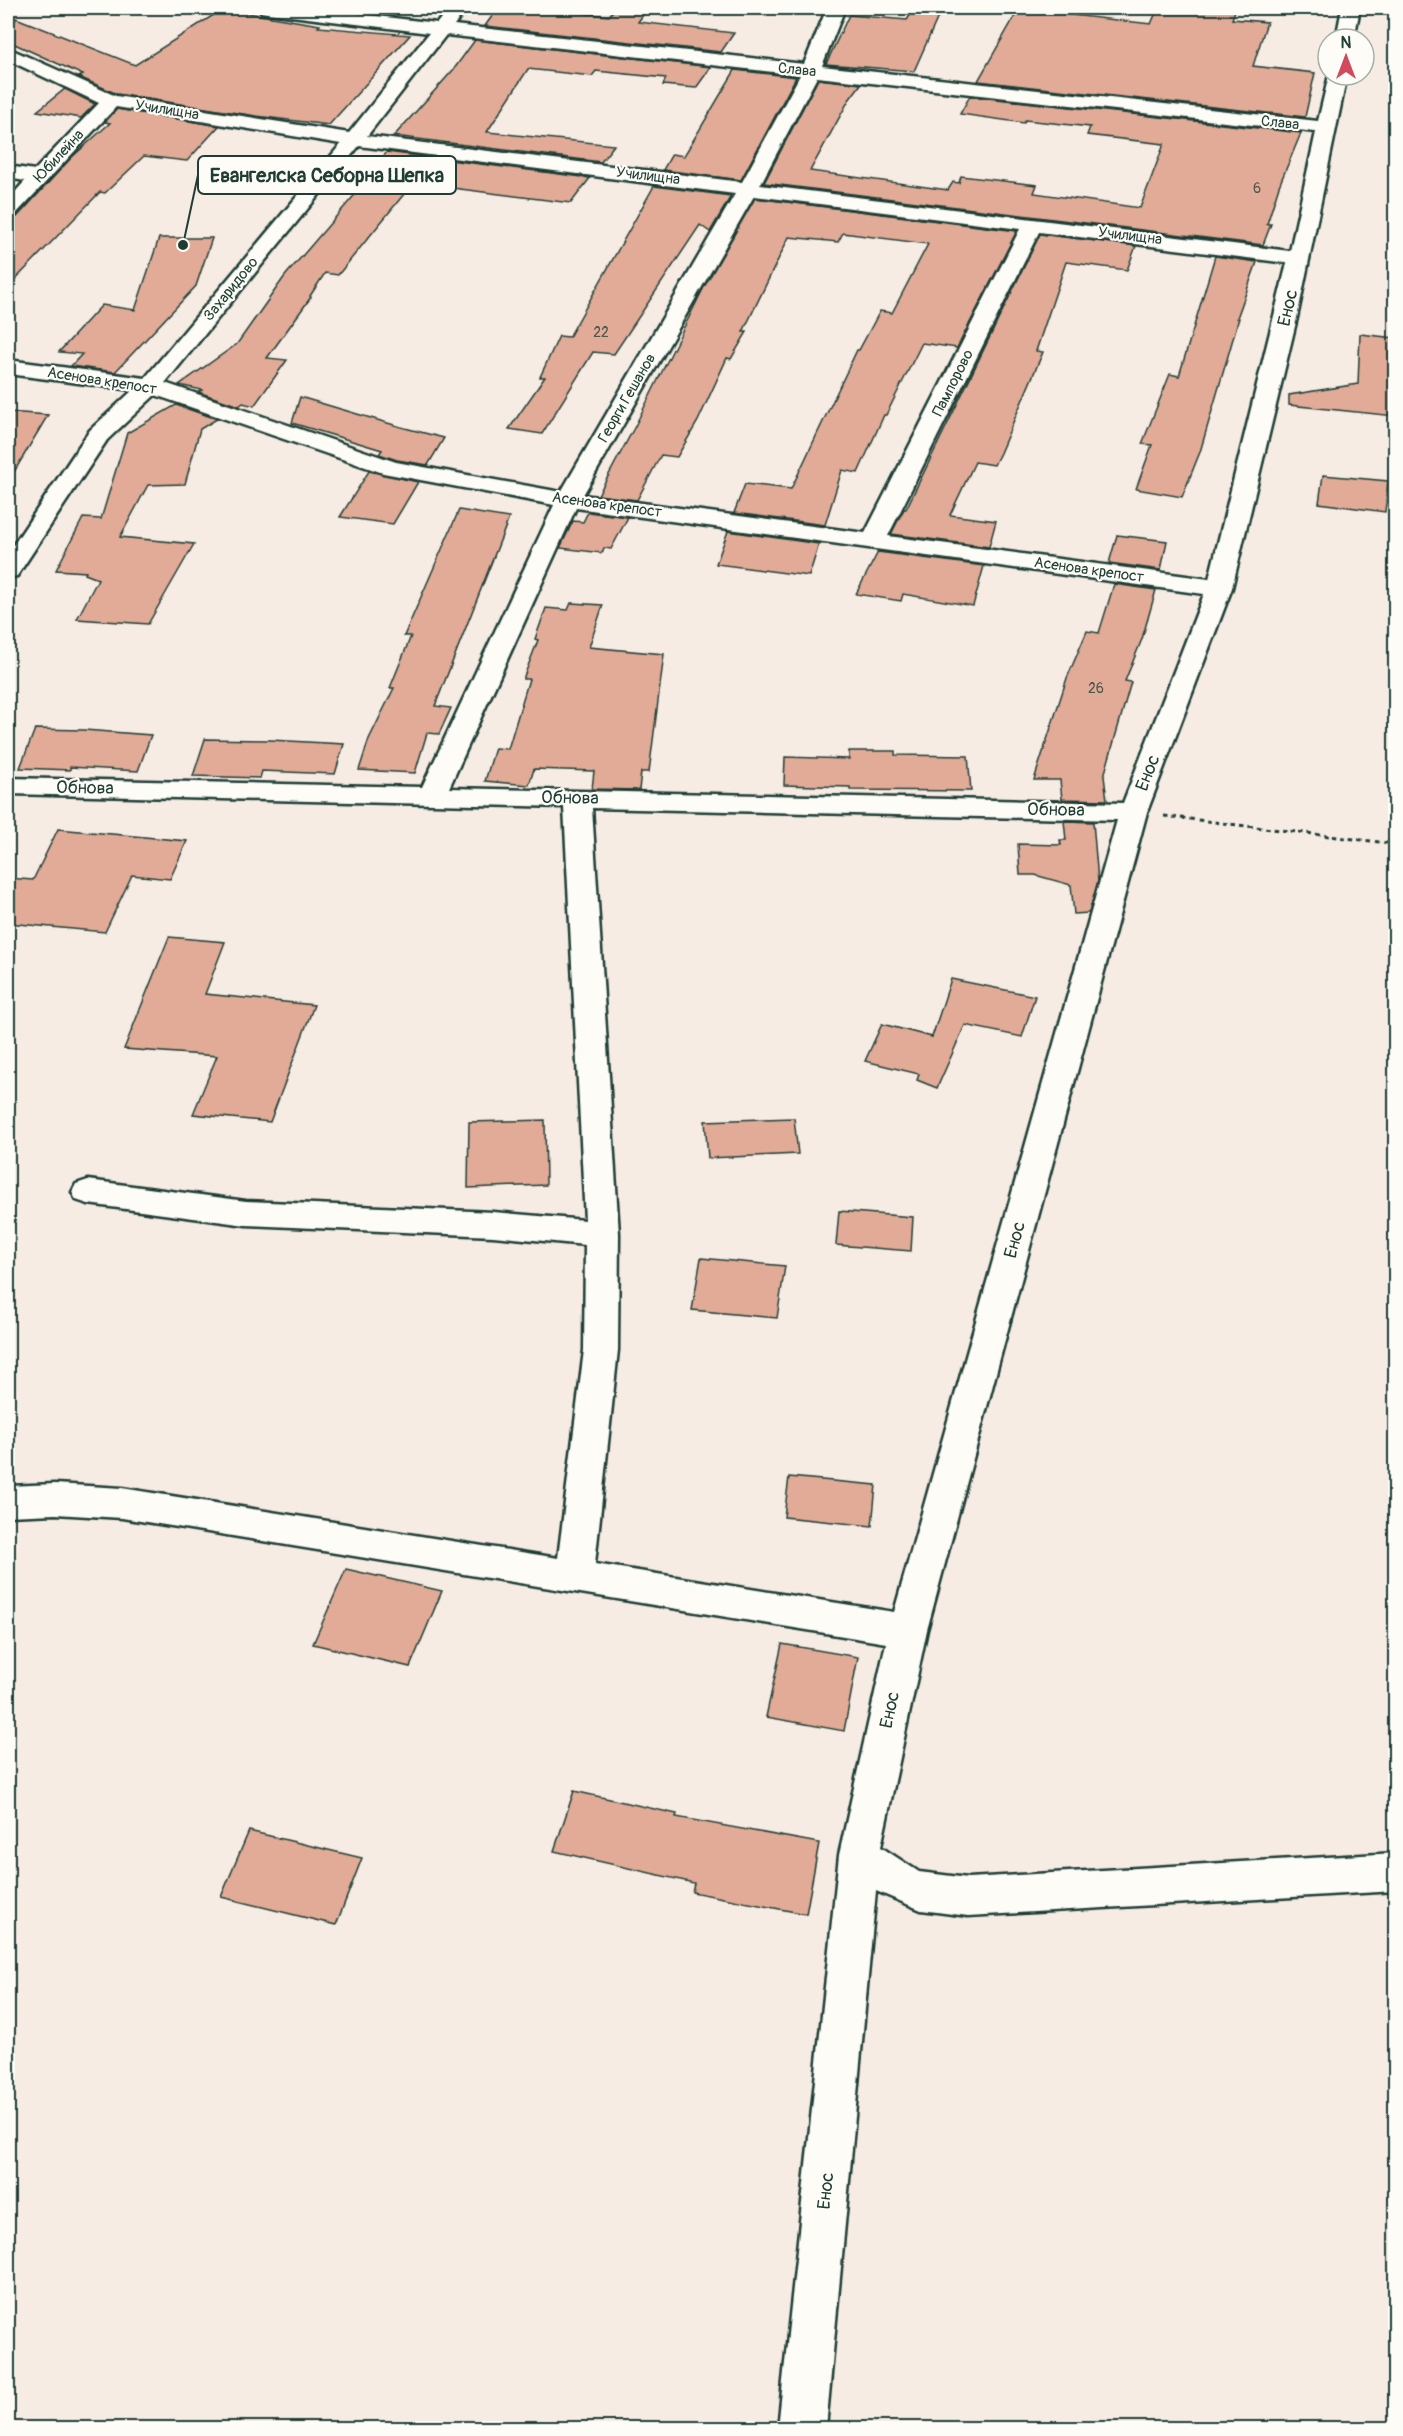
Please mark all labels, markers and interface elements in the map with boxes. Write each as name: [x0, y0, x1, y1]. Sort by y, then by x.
north arrow: [1316, 27, 1376, 87]
text: N: [1341, 33, 1352, 53]
street label: Слава: [777, 59, 817, 81]
street label: Училищна: [134, 96, 200, 124]
street label: Слава: [1260, 112, 1300, 134]
street label: Юбилейна: [30, 126, 88, 186]
callout: Евангелска Себорна Шепка: [198, 156, 456, 194]
text: Евангелска Себорна Шепка: [210, 163, 444, 188]
street label: Училищна: [615, 163, 681, 189]
house number: 6: [1253, 180, 1261, 197]
street label: Училищна: [1097, 223, 1163, 249]
street label: Захаридово: [199, 253, 263, 325]
street label: Енос: [1273, 287, 1303, 329]
house number: 22: [593, 324, 609, 341]
street label: Пампорово: [928, 347, 978, 419]
street label: Георги Гешанов: [594, 350, 660, 446]
street label: Асенова крепост: [46, 363, 159, 399]
street label: Асенова крепост: [551, 488, 664, 522]
street label: Асенова крепост: [1033, 553, 1146, 587]
house number: 26: [1088, 680, 1104, 697]
street label: Енос: [1131, 752, 1165, 794]
street label: Обнова: [56, 776, 114, 800]
street label: Обнова: [541, 786, 599, 810]
street label: Обнова: [1027, 798, 1085, 822]
street label: Енос: [999, 1219, 1031, 1261]
street label: Енос: [875, 1689, 905, 1731]
street label: Енос: [813, 2171, 839, 2211]

